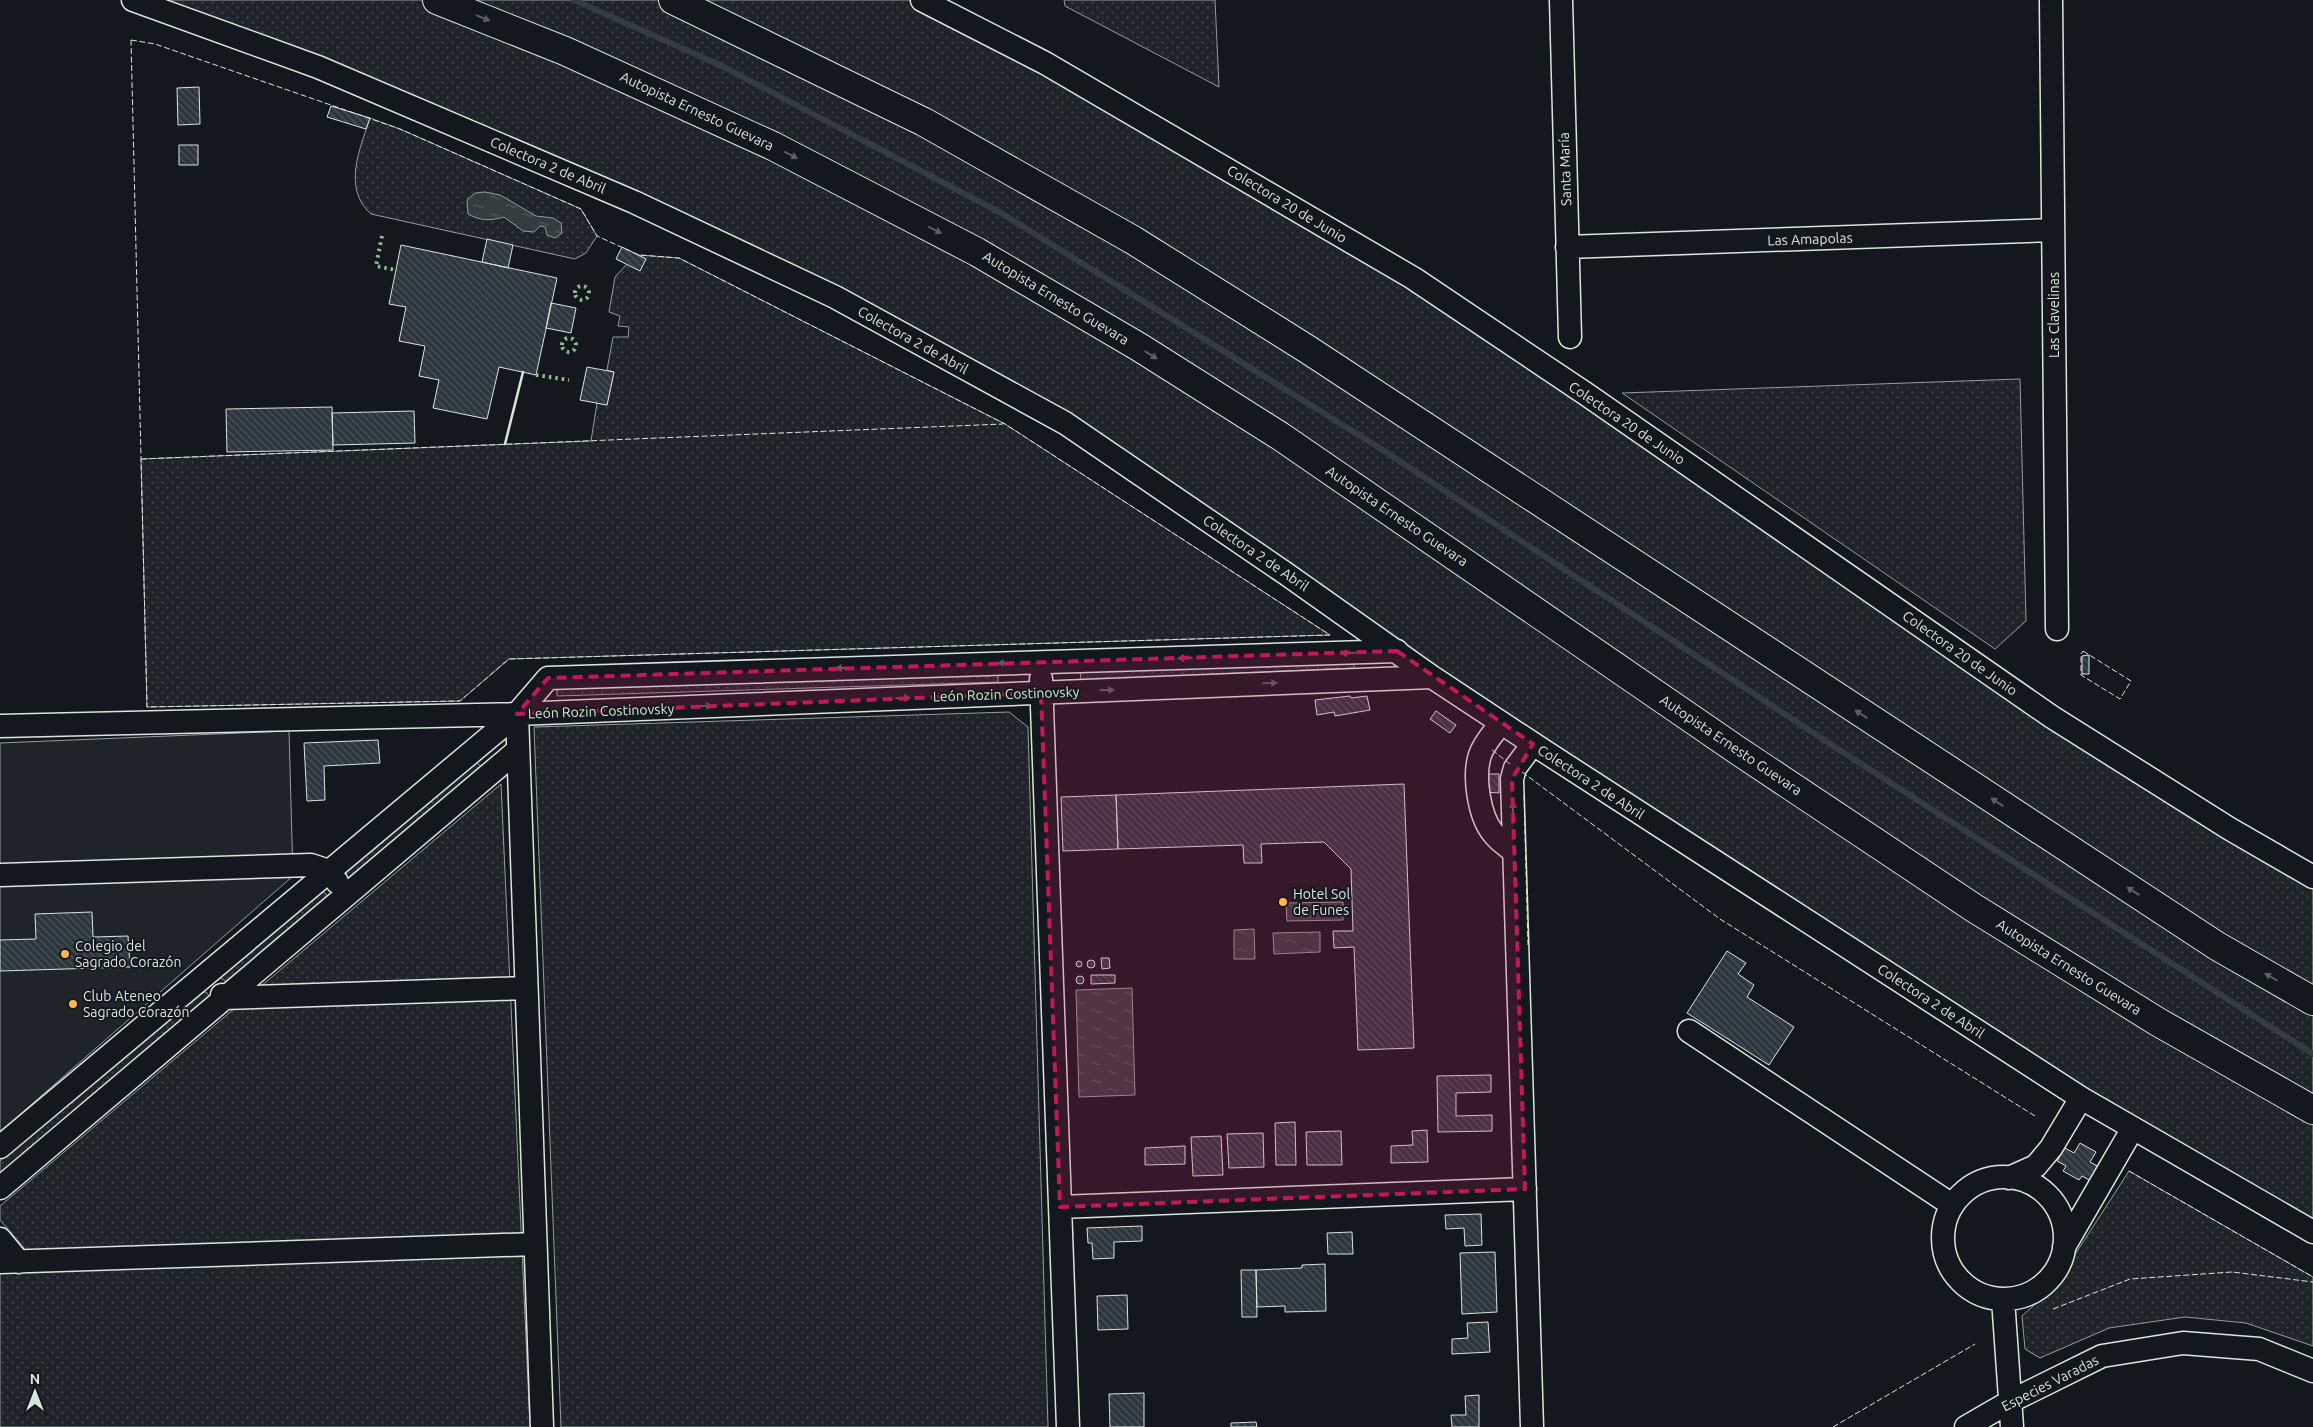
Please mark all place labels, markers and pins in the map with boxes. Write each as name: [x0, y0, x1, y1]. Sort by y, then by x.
place label: Hotel Sol de Funes: [1293, 886, 1351, 918]
marker: Hotel Sol de Funes: [1277, 896, 1289, 908]
place label: Colegio del Sagrado Corazón: [75, 938, 181, 970]
marker: Colegio del Sagrado Corazón: [59, 948, 71, 960]
place label: Club Ateneo Sagrado Corazón: [83, 988, 189, 1020]
marker: Club Ateneo Sagrado Corazón: [67, 998, 79, 1010]

